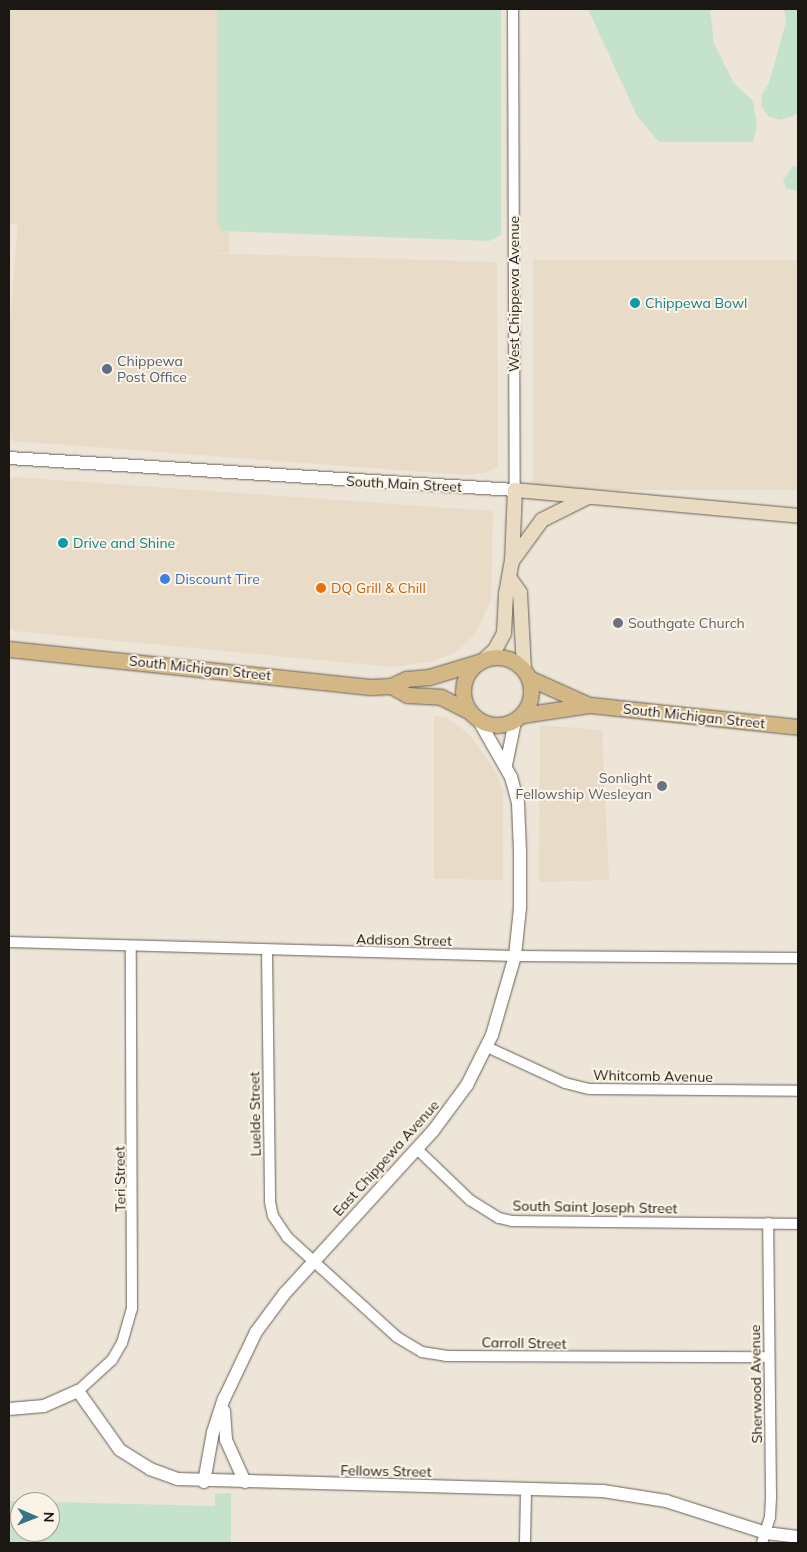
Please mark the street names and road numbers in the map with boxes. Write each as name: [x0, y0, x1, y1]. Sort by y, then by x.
street label: West Chippewa Avenue: [506, 216, 522, 372]
street label: South Main Street: [346, 473, 462, 495]
street label: South Michigan Street: [128, 652, 272, 684]
street label: South Michigan Street: [622, 700, 766, 732]
street label: Addison Street: [356, 931, 452, 949]
street label: Whitcomb Avenue: [593, 1067, 713, 1085]
street label: Luelde Street: [246, 1071, 264, 1157]
street label: East Chippewa Avenue: [329, 1097, 443, 1219]
street label: Teri Street: [111, 1146, 129, 1212]
street label: South Saint Joseph Street: [512, 1197, 678, 1217]
street label: Sherwood Avenue: [747, 1324, 765, 1444]
street label: Carroll Street: [481, 1334, 567, 1352]
street label: Fellows Street: [340, 1462, 432, 1480]

